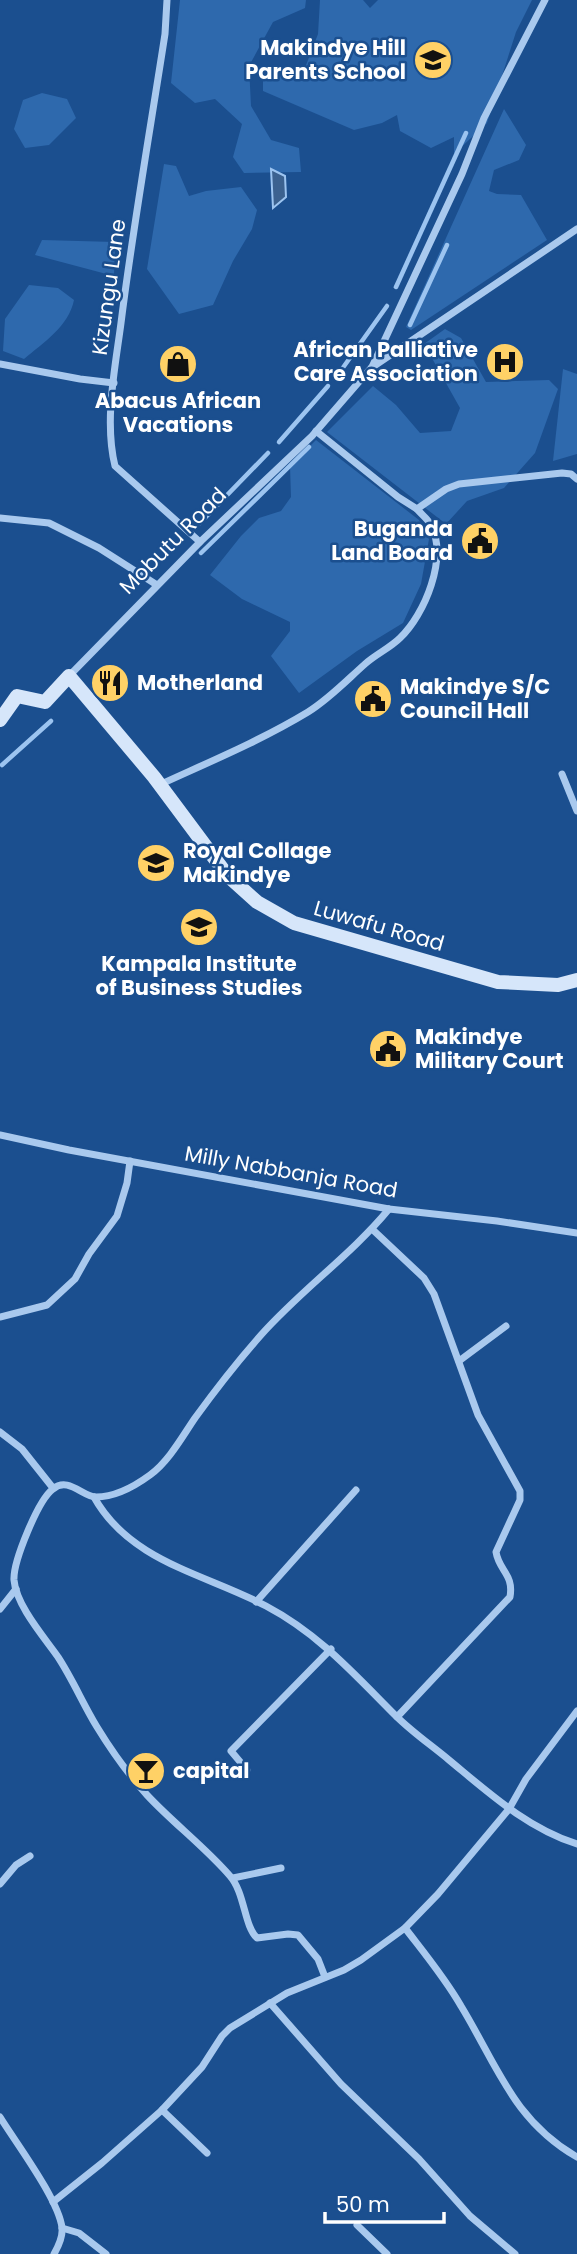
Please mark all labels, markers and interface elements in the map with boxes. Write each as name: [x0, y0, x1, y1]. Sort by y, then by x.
place label: Makindye Hill Parents School: [245, 33, 406, 86]
school or university icon: Makindye Hill Parents School: [412, 39, 454, 81]
street label: Kizungu Lane: [85, 217, 132, 357]
place label: African Palliative Care Association: [293, 335, 478, 388]
hospital icon: African Palliative Care Association: [484, 341, 526, 383]
shop icon: Abacus African Vacations: [157, 343, 199, 385]
place label: Abacus African Vacations: [95, 386, 261, 439]
street label: Mobutu Road: [113, 481, 233, 601]
place label: Buganda Land Board: [331, 514, 453, 567]
public building icon: Buganda Land Board: [459, 520, 501, 562]
restaurant icon: Motherland: [89, 662, 131, 704]
place label: Motherland: [137, 668, 263, 697]
place label: Makindye S/C Council Hall: [400, 672, 550, 725]
public building icon: Makindye S/C Council Hall: [352, 678, 394, 720]
place label: Royal Collage Makindye: [183, 836, 332, 889]
school or university icon: Royal Collage Makindye: [135, 842, 177, 884]
street label: Luwafu Road: [311, 893, 448, 958]
school or university icon: Kampala Institute of Business Studies: [178, 906, 220, 948]
place label: Kampala Institute of Business Studies: [96, 949, 302, 1002]
place label: Makindye Military Court: [415, 1022, 563, 1075]
public building icon: Makindye Military Court: [367, 1028, 409, 1070]
street label: Milly Nabbanja Road: [182, 1139, 400, 1205]
bar icon: capital: [125, 1750, 167, 1792]
place label: capital: [173, 1756, 249, 1785]
scale bar: [325, 2180, 444, 2224]
text: 50 m: [336, 2190, 390, 2219]

